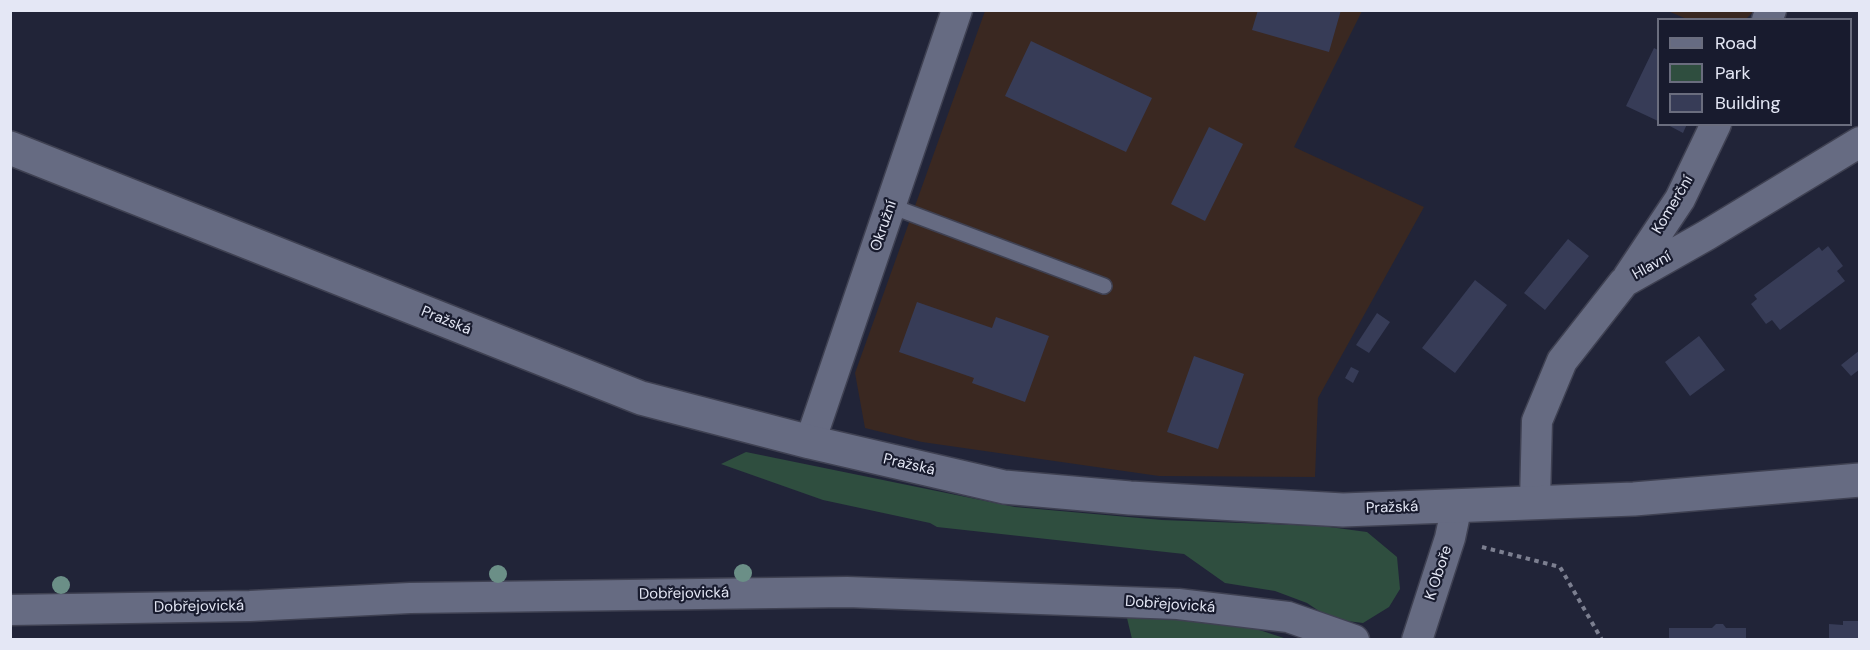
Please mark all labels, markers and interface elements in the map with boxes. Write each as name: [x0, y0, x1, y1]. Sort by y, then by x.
legend: [1657, 18, 1852, 126]
text: Road: [1715, 31, 1757, 55]
text: Park: [1715, 61, 1751, 85]
text: Building: [1715, 91, 1780, 115]
street label: Komerční: [1649, 173, 1697, 237]
street label: Okružní: [867, 198, 901, 254]
street label: Hlavní: [1630, 248, 1674, 284]
street label: Pražská: [418, 303, 474, 339]
street label: Pražská: [881, 450, 937, 480]
street label: Pražská: [1365, 498, 1419, 518]
street label: K Oboře: [1422, 543, 1456, 603]
street label: Dobřejovická: [639, 584, 729, 604]
street label: Dobřejovická: [1124, 593, 1216, 617]
street label: Dobřejovická: [154, 597, 244, 617]

